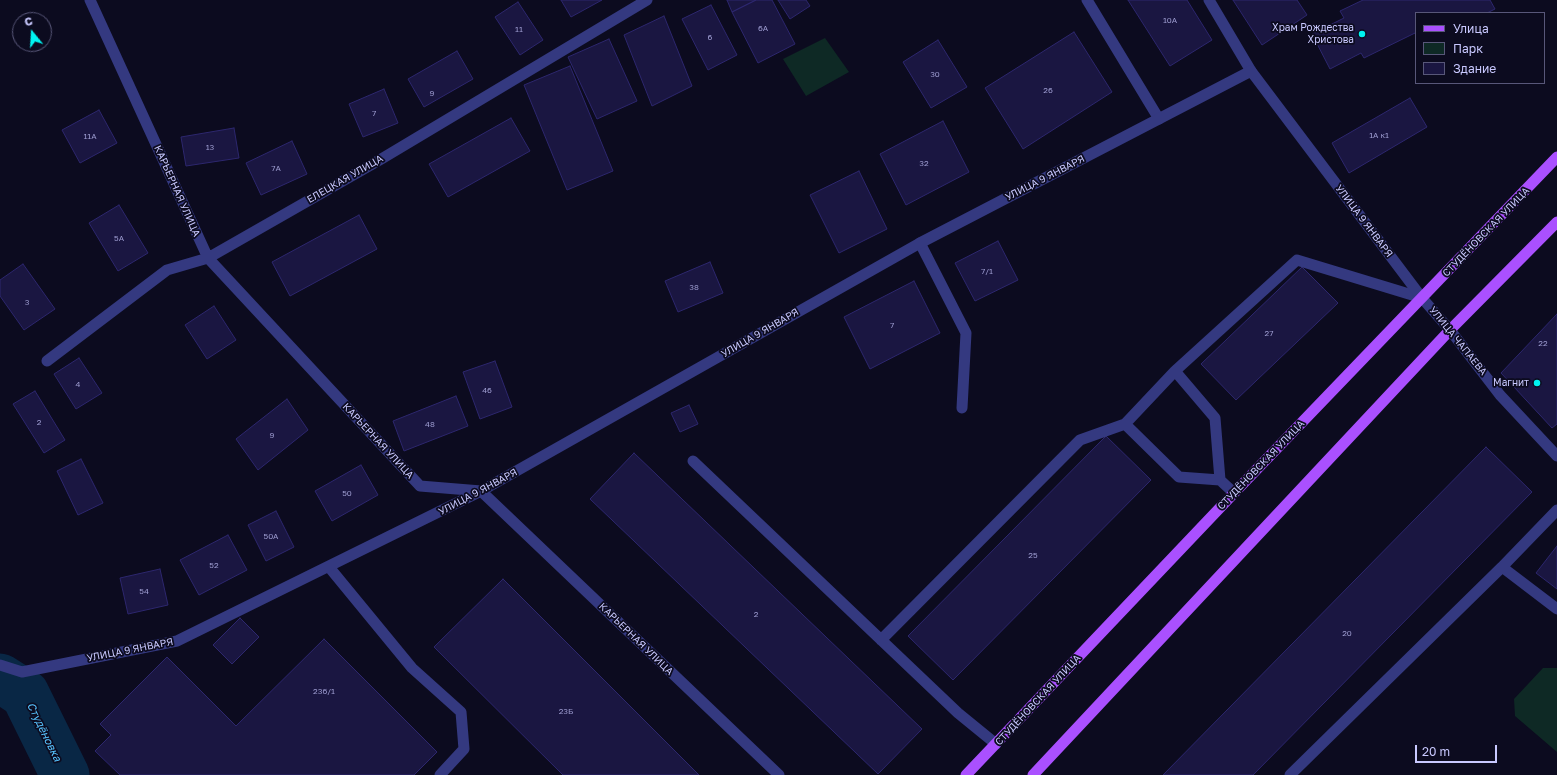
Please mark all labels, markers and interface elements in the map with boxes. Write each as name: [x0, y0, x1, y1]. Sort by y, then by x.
north arrow: [12, 12, 52, 52]
legend: [1415, 12, 1545, 84]
text: С: [23, 14, 34, 28]
house number: 10А: [1163, 15, 1177, 25]
text: Улица: [1453, 21, 1489, 36]
place label: Храм Рождества Христова: [1272, 22, 1354, 46]
house number: 6А: [758, 23, 768, 33]
house number: 11: [515, 24, 523, 34]
marker: Храм Рождества Христова: [1357, 29, 1367, 39]
house number: 6: [708, 32, 712, 42]
text: Парк: [1453, 41, 1483, 56]
text: Здание: [1453, 61, 1496, 76]
house number: 30: [930, 69, 940, 79]
house number: 26: [1043, 85, 1053, 95]
house number: 9: [430, 88, 434, 98]
house number: 7: [372, 108, 376, 118]
house number: 1А к1: [1369, 130, 1389, 140]
house number: 11А: [83, 131, 97, 141]
house number: 13: [206, 142, 214, 152]
street label: КАРЬЕРНАЯ УЛИЦА: [151, 143, 203, 239]
street label: ЕЛЕЦКАЯ УЛИЦА: [305, 152, 385, 206]
street label: УЛИЦА 9 ЯНВАРЯ: [1003, 153, 1087, 203]
house number: 32: [919, 158, 929, 168]
house number: 7А: [271, 163, 281, 173]
street label: УЛИЦА 9 ЯНВАРЯ: [1333, 182, 1395, 260]
street label: СТУДЁНОВСКАЯ УЛИЦА: [1440, 185, 1532, 279]
house number: 5А: [114, 233, 124, 243]
house number: 7/1: [981, 266, 993, 276]
house number: 38: [689, 282, 699, 292]
house number: 3: [25, 297, 29, 307]
street label: УЛИЦА ЧАПАЕВА: [1427, 304, 1489, 378]
street label: УЛИЦА 9 ЯНВАРЯ: [719, 306, 801, 360]
house number: 7: [890, 320, 894, 330]
house number: 27: [1265, 328, 1273, 338]
house number: 22: [1538, 338, 1548, 348]
place label: Магнит: [1493, 377, 1529, 389]
marker: Магнит: [1532, 378, 1542, 388]
house number: 4: [76, 379, 80, 389]
house number: 46: [482, 385, 492, 395]
street label: КАРЬЕРНАЯ УЛИЦА: [340, 401, 416, 481]
house number: 2: [37, 417, 41, 427]
street label: СТУДЁНОВСКАЯ УЛИЦА: [1215, 418, 1307, 512]
house number: 48: [425, 419, 435, 429]
house number: 9: [270, 430, 274, 440]
street label: УЛИЦА 9 ЯНВАРЯ: [437, 466, 519, 518]
house number: 50: [342, 488, 352, 498]
house number: 50А: [264, 531, 278, 541]
house number: 25: [1028, 550, 1038, 560]
house number: 52: [209, 560, 219, 570]
house number: 54: [139, 586, 149, 596]
street label: КАРЬЕРНАЯ УЛИЦА: [596, 600, 676, 678]
house number: 2: [754, 609, 758, 619]
house number: 20: [1342, 628, 1352, 638]
street label: УЛИЦА 9 ЯНВАРЯ: [86, 636, 174, 664]
street label: СТУДЁНОВСКАЯ УЛИЦА: [993, 652, 1083, 748]
house number: 23б/1: [313, 686, 335, 696]
water label: Студёновка: [24, 700, 64, 764]
house number: 23Б: [559, 706, 573, 716]
scale bar: [1417, 737, 1499, 763]
text: 20 m: [1422, 744, 1450, 759]

